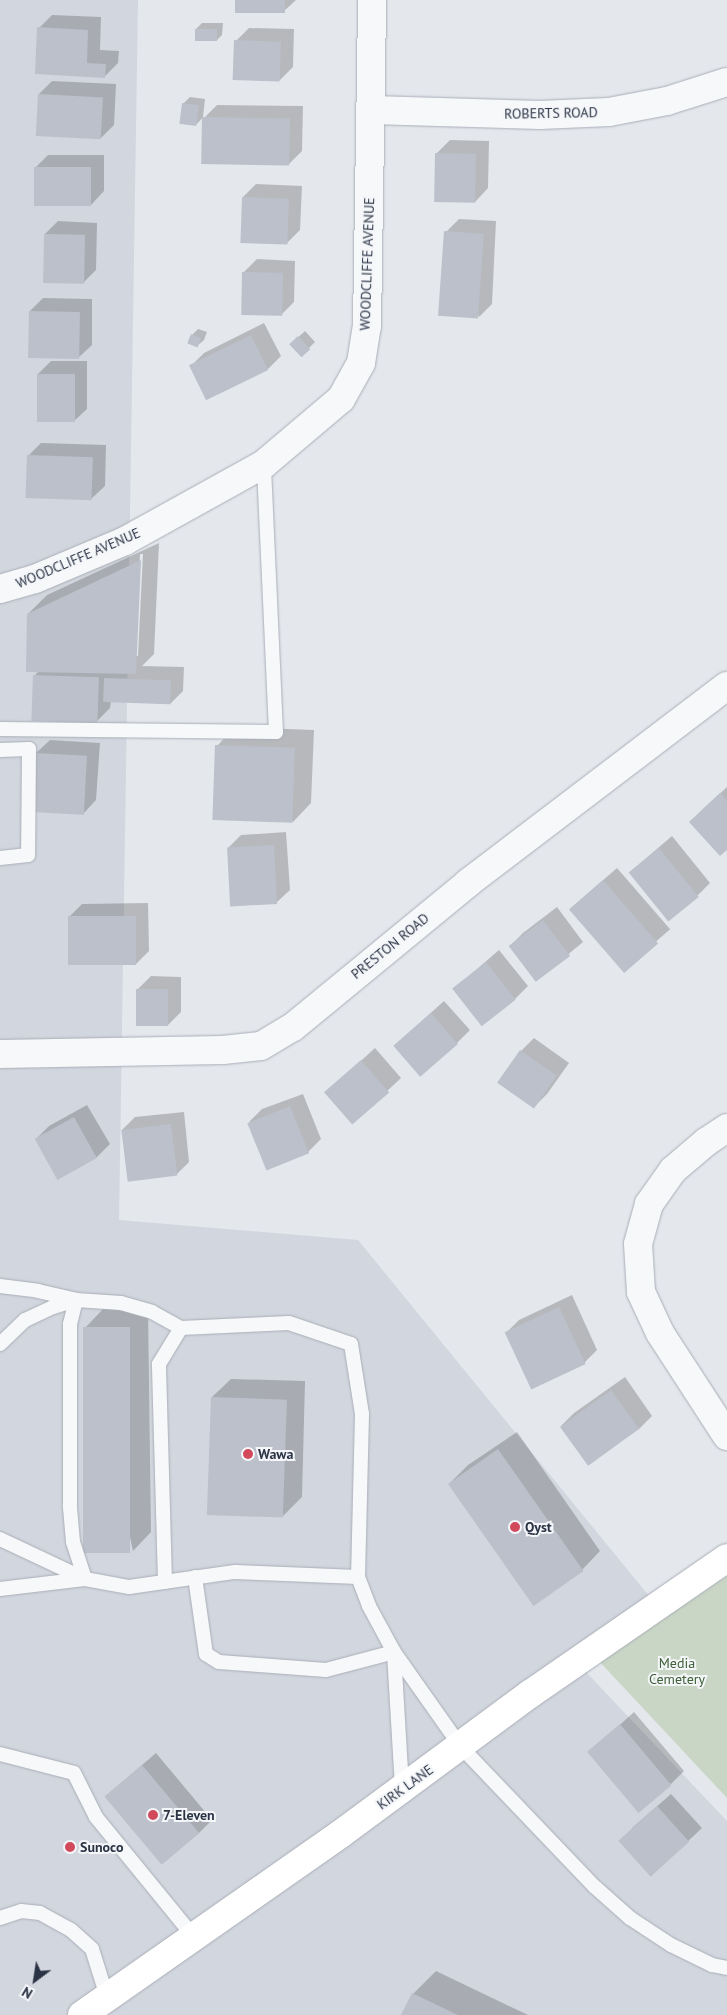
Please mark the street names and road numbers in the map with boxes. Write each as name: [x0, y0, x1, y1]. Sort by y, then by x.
street label: ROBERTS ROAD: [504, 104, 598, 122]
street label: WOODCLIFFE AVENUE: [356, 197, 378, 331]
street label: WOODCLIFFE AVENUE: [13, 524, 143, 592]
street label: PRESTON ROAD: [348, 910, 432, 982]
street label: KIRK LANE: [374, 1761, 436, 1813]

